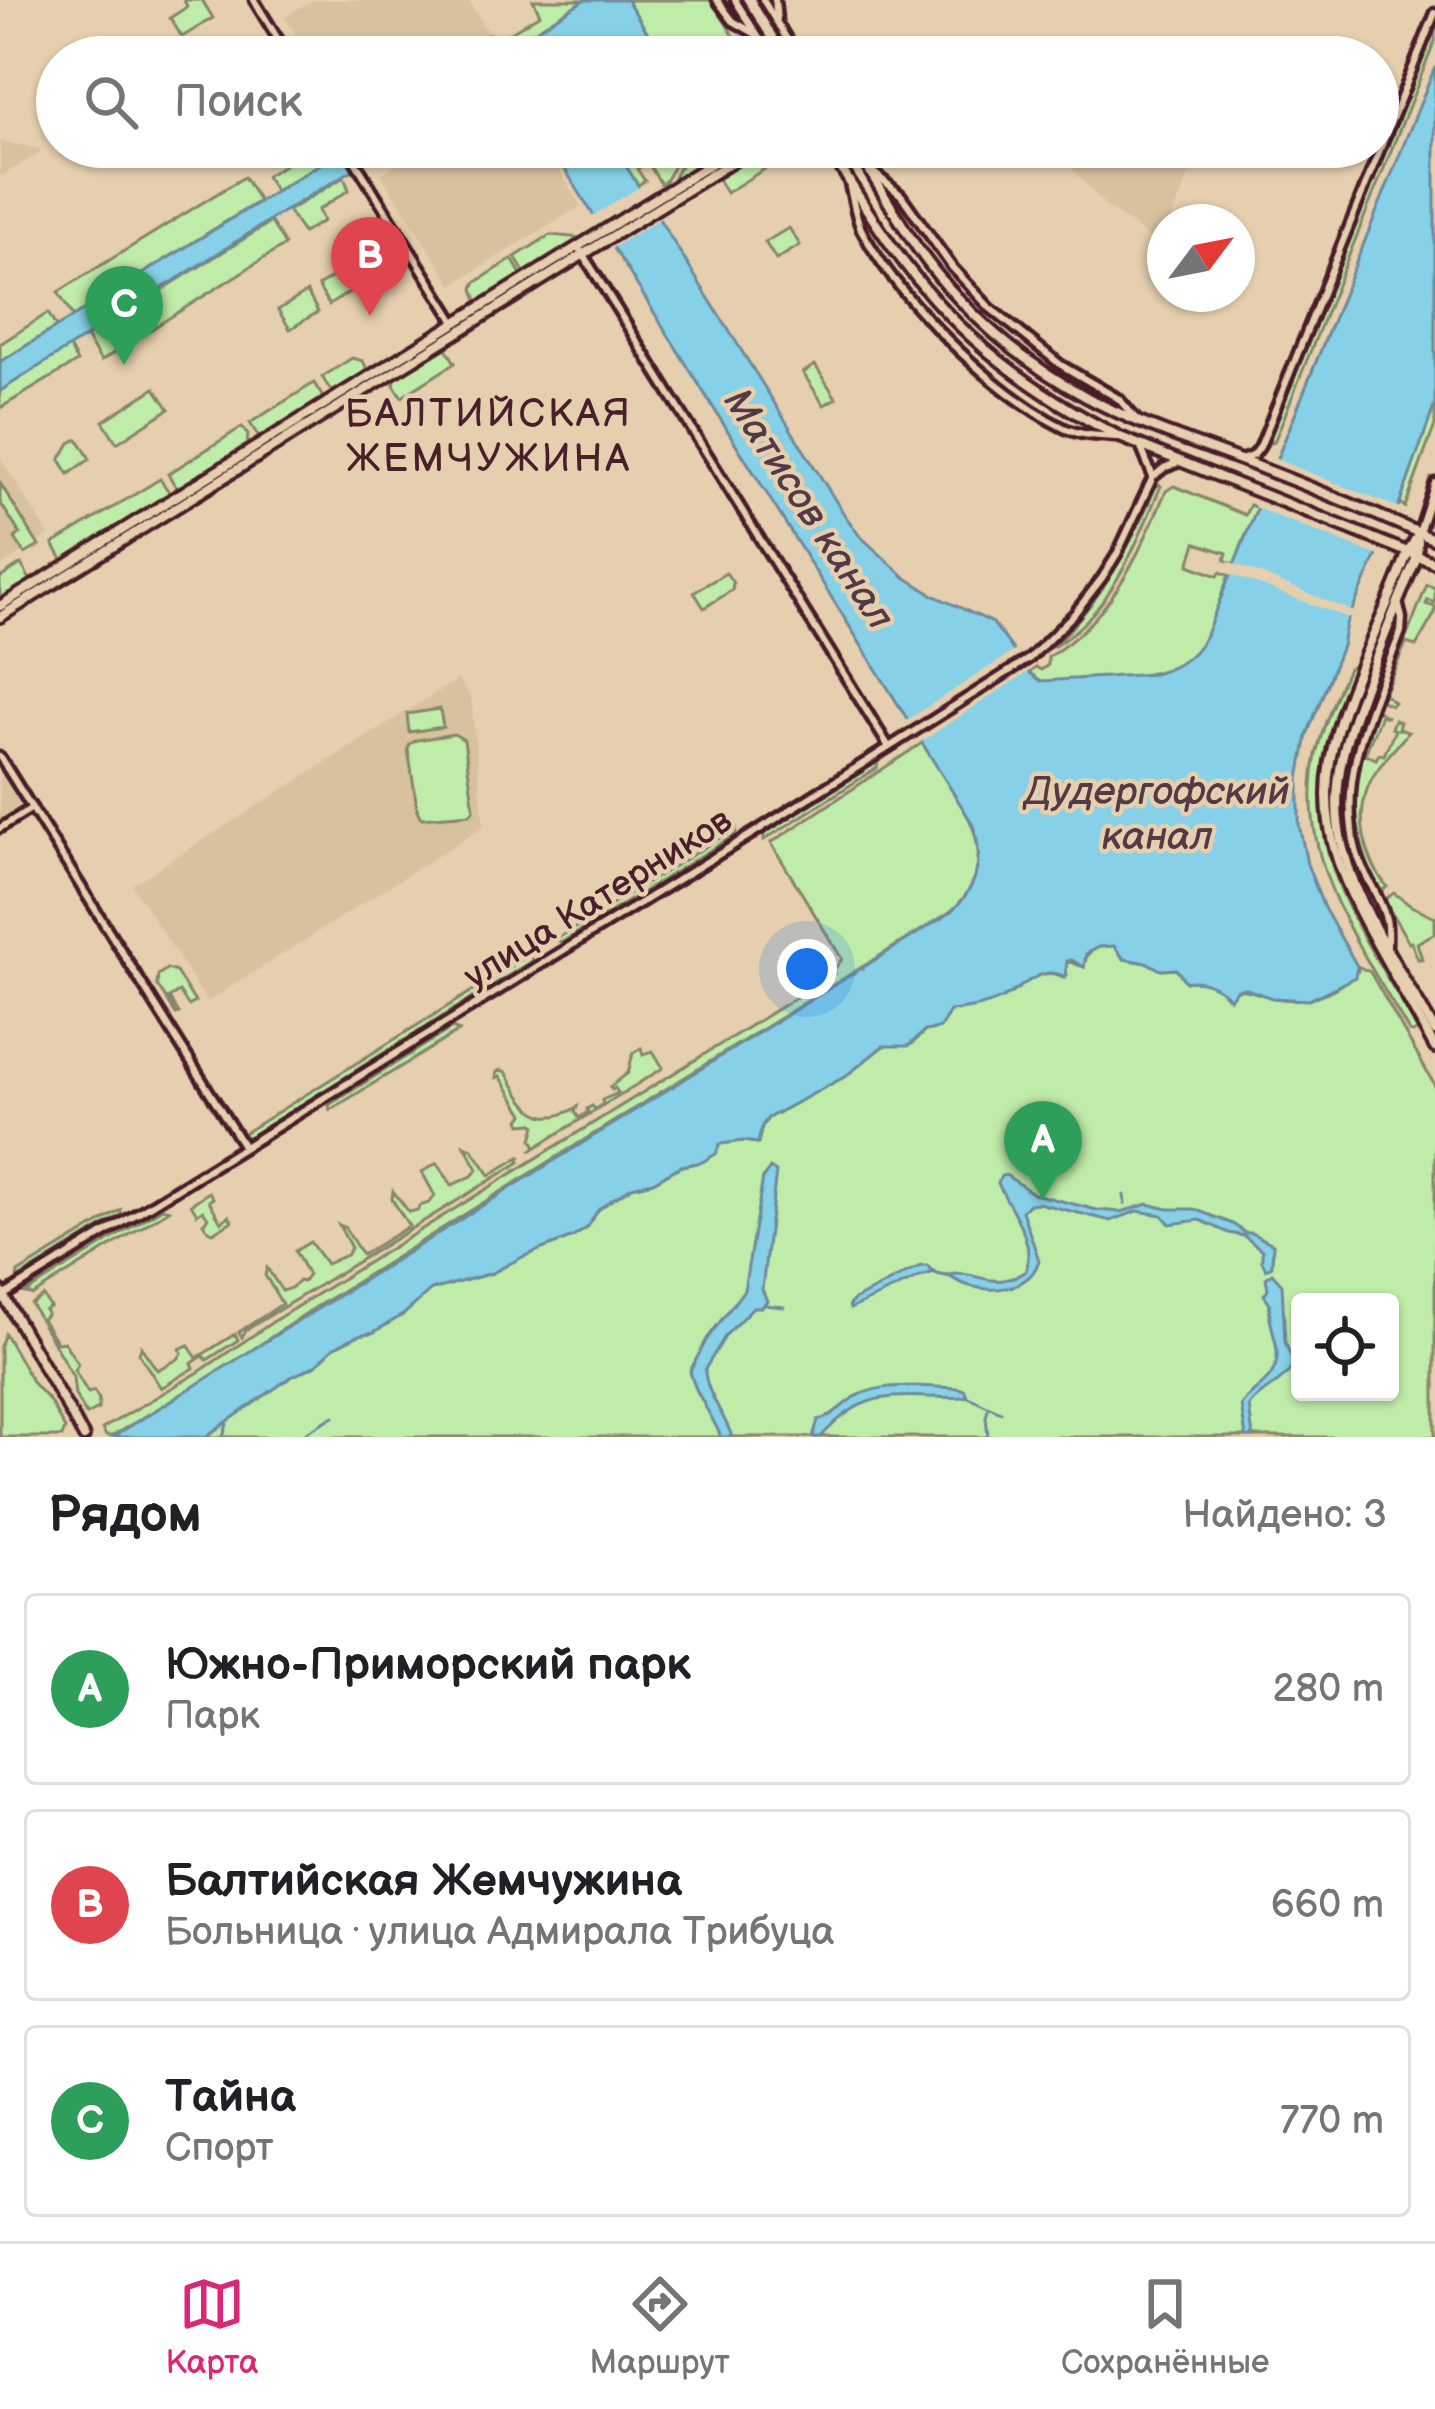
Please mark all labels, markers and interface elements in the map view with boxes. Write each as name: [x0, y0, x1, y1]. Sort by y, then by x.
search box: [36, 36, 1399, 168]
icon: search: [78, 69, 144, 135]
text: Поиск: [174, 75, 302, 130]
north arrow: [1147, 204, 1255, 312]
pin: B: [331, 217, 409, 316]
pin: C: [85, 266, 163, 365]
water label: Матисов канал: [713, 380, 903, 638]
district label: БАЛТИЙСКАЯ ЖЕМЧУЖИНА: [345, 391, 633, 483]
water label: Дудергофский канал: [1021, 769, 1290, 861]
street label: улица Катерников: [457, 799, 740, 999]
your location: [777, 939, 837, 999]
pin: A: [1004, 1101, 1082, 1200]
map controls: [1291, 1293, 1399, 1401]
button: locate: [1291, 1293, 1399, 1401]
text: Рядом: [48, 1485, 202, 1546]
text: Найдено: 3: [1182, 1492, 1387, 1539]
text: Южно-Приморский парк: [165, 1638, 691, 1693]
text: A: [78, 1666, 102, 1713]
text: 280 m: [1273, 1666, 1384, 1713]
text: Парк: [165, 1693, 260, 1740]
text: Балтийская Жемчужина: [165, 1854, 682, 1909]
text: B: [76, 1882, 104, 1929]
text: 660 m: [1271, 1882, 1384, 1929]
text: Больница · улица Адмирала Трибуца: [165, 1909, 835, 1956]
text: Тайна: [165, 2070, 296, 2125]
text: C: [76, 2098, 104, 2145]
text: 770 m: [1280, 2098, 1384, 2145]
text: Спорт: [165, 2125, 274, 2172]
tab: Карта: [166, 2271, 258, 2383]
tab: Маршрут: [590, 2271, 730, 2383]
tab: Сохранённые: [1061, 2271, 1269, 2383]

